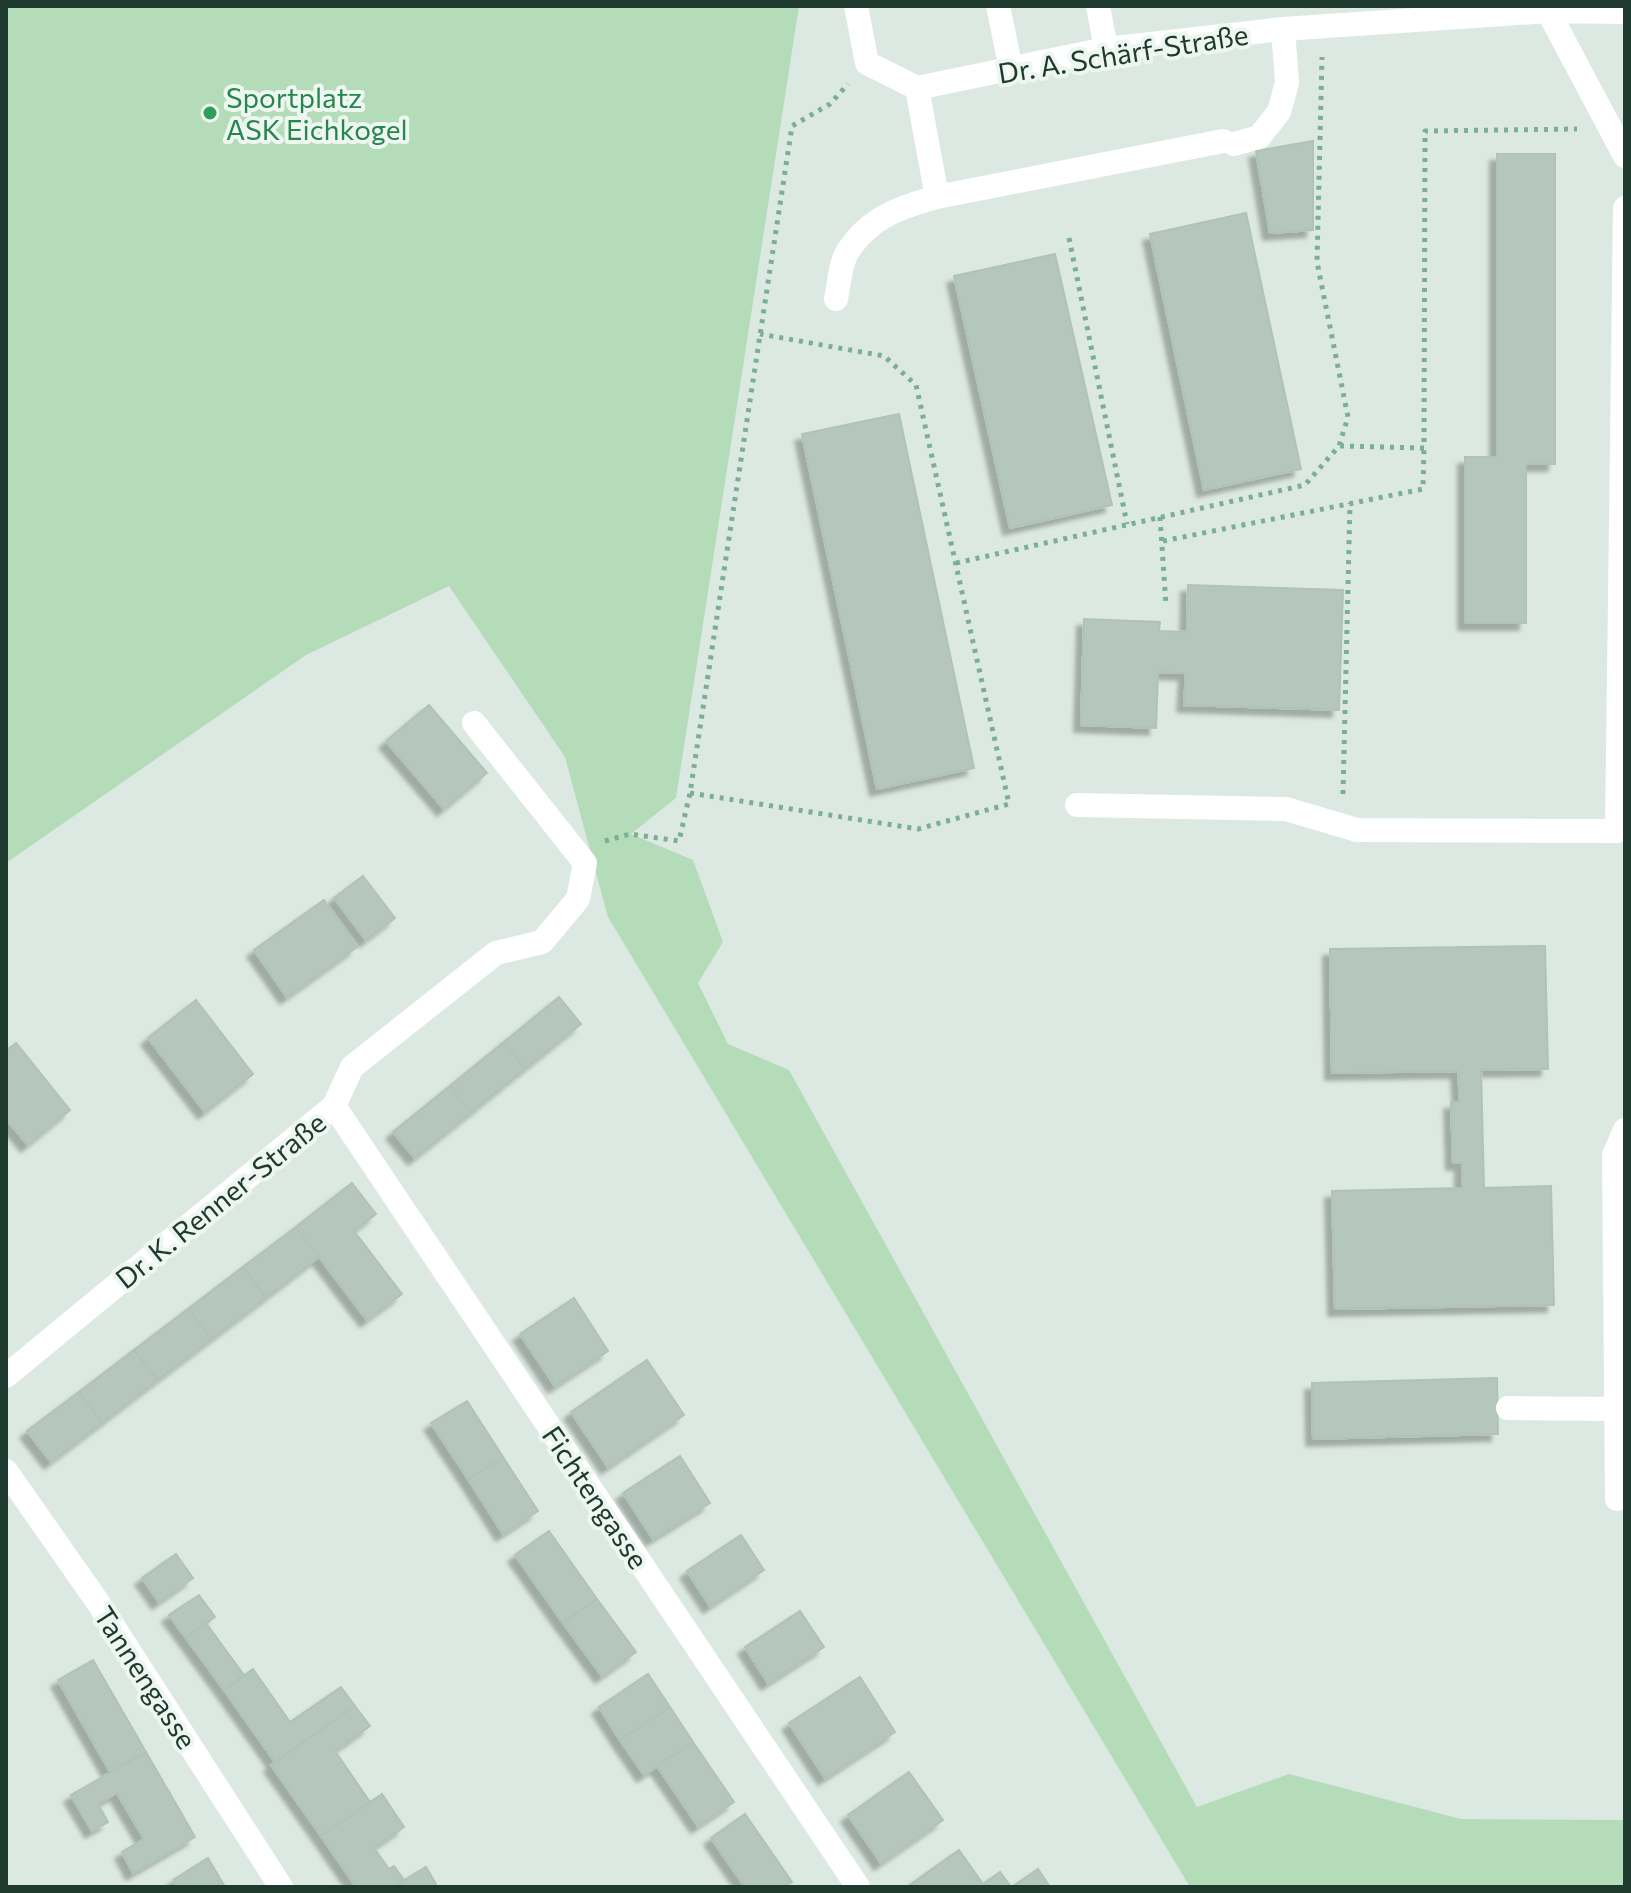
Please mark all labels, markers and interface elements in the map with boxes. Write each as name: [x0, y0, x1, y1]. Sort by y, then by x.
street label: Dr. A. Schärf-Straße: [995, 16, 1251, 90]
place label: Sportplatz ASK Eichkogel: [226, 80, 408, 146]
marker: Sportplatz ASK Eichkogel: [201, 104, 219, 122]
street label: Dr. K. Renner-Straße: [108, 1105, 332, 1295]
street label: Fichtengasse: [536, 1419, 656, 1575]
street label: Tannengasse: [87, 1599, 205, 1755]

